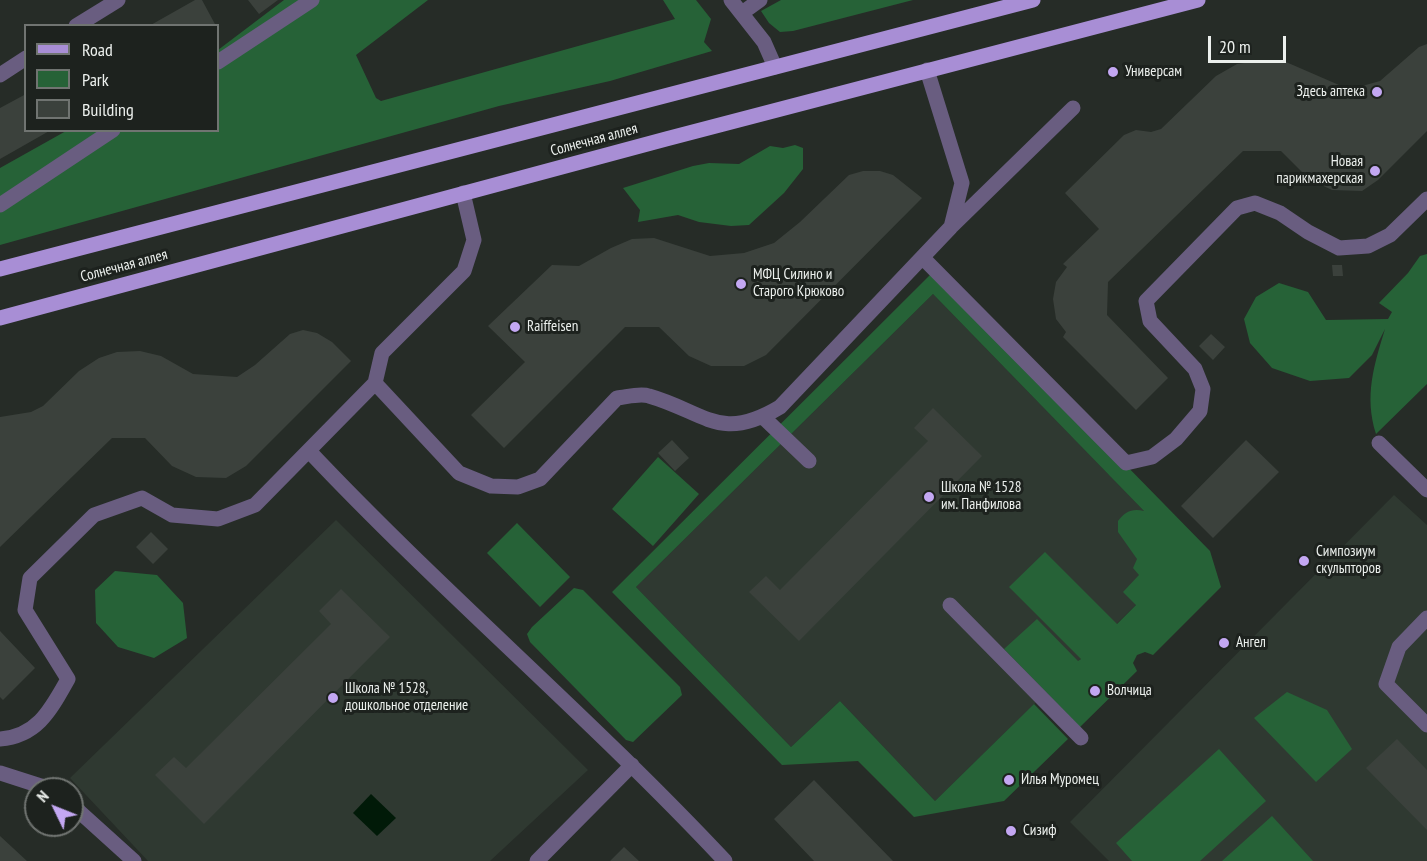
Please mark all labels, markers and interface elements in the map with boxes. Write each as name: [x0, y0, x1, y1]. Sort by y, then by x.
legend: [24, 24, 219, 132]
scale bar: [1211, 24, 1289, 62]
text: 20 m: [1219, 35, 1251, 58]
text: Road: [82, 38, 113, 61]
place label: Универсам: [1125, 63, 1182, 81]
marker: Универсам: [1106, 65, 1120, 79]
text: Park: [82, 68, 109, 91]
place label: Здесь аптека: [1297, 83, 1365, 101]
marker: Здесь аптека: [1370, 85, 1384, 99]
text: Building: [82, 98, 134, 121]
street label: Солнечная аллея: [549, 120, 639, 160]
place label: Новая парикмахерская: [1276, 153, 1363, 188]
marker: Новая парикмахерская: [1368, 164, 1382, 178]
street label: Солнечная аллея: [79, 246, 169, 286]
place label: МФЦ Силино и Старого Крюково: [753, 266, 844, 301]
marker: МФЦ Силино и Старого Крюково: [734, 277, 748, 291]
place label: Raiffeisen: [527, 318, 578, 336]
marker: Raiffeisen: [508, 320, 522, 334]
place label: Школа № 1528 им. Панфилова: [941, 479, 1021, 514]
marker: Школа № 1528 им. Панфилова: [922, 490, 936, 504]
place label: Симпозиум скульпторов: [1316, 543, 1381, 578]
marker: Симпозиум скульпторов: [1297, 554, 1311, 568]
place label: Ангел: [1236, 634, 1266, 652]
marker: Ангел: [1217, 636, 1231, 650]
place label: Школа № 1528, дошкольное отделение: [345, 680, 468, 715]
place label: Волчица: [1107, 682, 1152, 700]
marker: Волчица: [1088, 684, 1102, 698]
marker: Школа № 1528, дошкольное отделение: [326, 691, 340, 705]
place label: Илья Муромец: [1021, 771, 1099, 789]
marker: Илья Муромец: [1002, 773, 1016, 787]
north arrow: [24, 777, 84, 837]
text: N: [32, 786, 53, 806]
place label: Сизиф: [1023, 822, 1057, 840]
marker: Сизиф: [1004, 824, 1018, 838]

